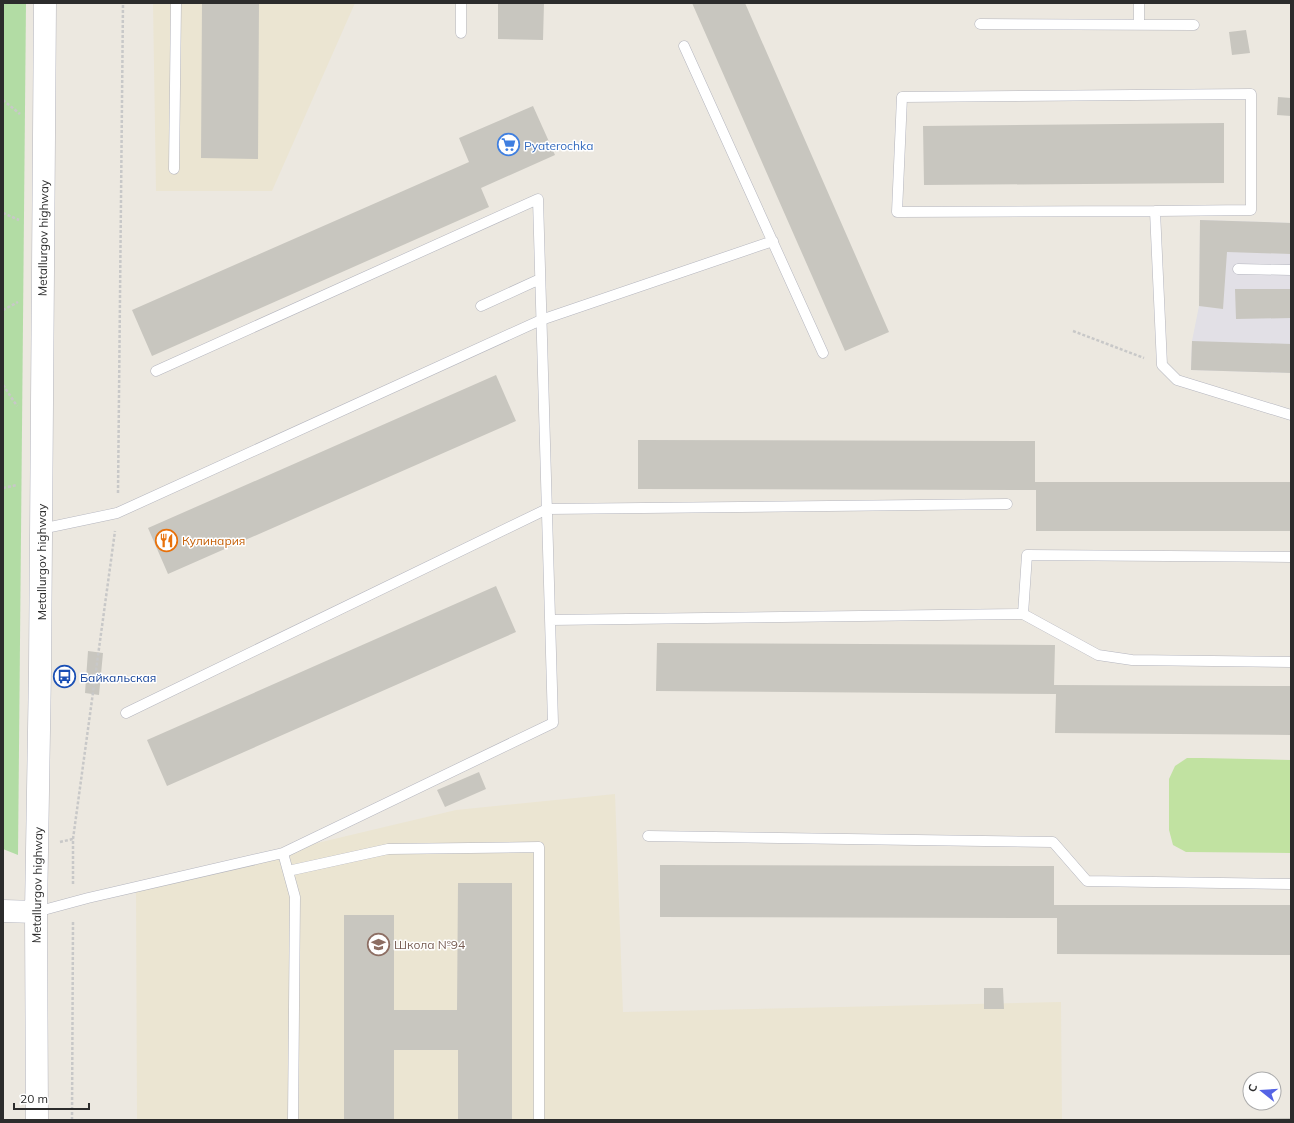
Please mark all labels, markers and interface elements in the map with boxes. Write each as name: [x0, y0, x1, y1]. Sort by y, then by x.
supermarket icon: Pyaterochka: [496, 132, 522, 158]
place label: Pyaterochka: [524, 138, 593, 153]
street label: Metallurgov highway: [34, 179, 52, 296]
street label: Metallurgov highway: [34, 503, 49, 620]
restaurant icon: Кулинария: [153, 527, 179, 553]
place label: Кулинария: [182, 533, 245, 548]
bus stop icon: Байкальская: [51, 664, 77, 690]
place label: Байкальская: [80, 670, 156, 685]
street label: Metallurgov highway: [28, 826, 46, 943]
school or university icon: Школа №94: [365, 931, 391, 957]
place label: Школа №94: [394, 937, 465, 952]
north arrow: [1242, 1071, 1282, 1111]
text: С: [1245, 1082, 1260, 1094]
scale bar: [14, 1085, 89, 1111]
text: 20 m: [20, 1091, 48, 1106]

